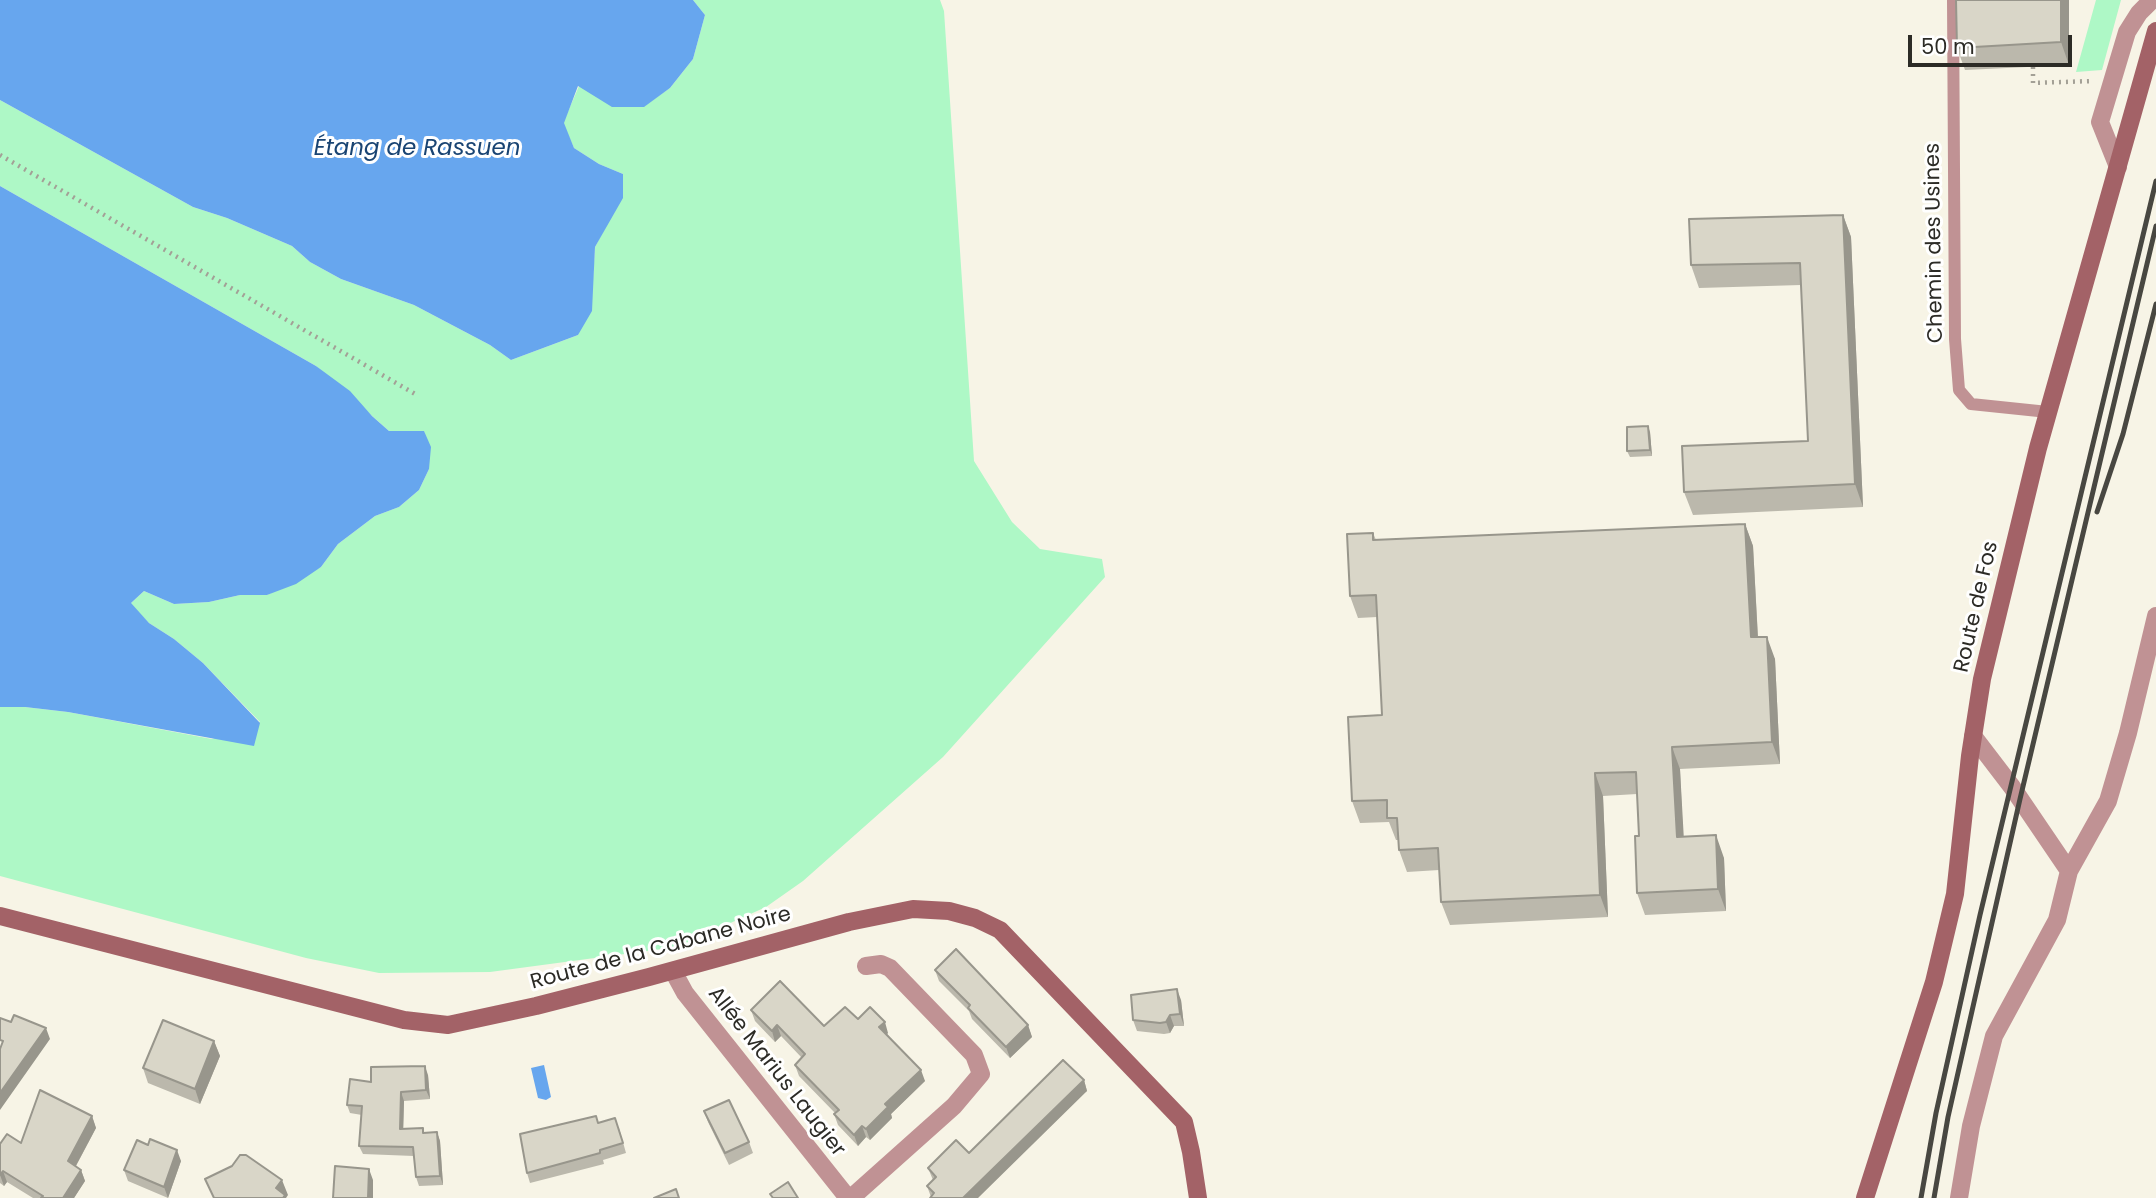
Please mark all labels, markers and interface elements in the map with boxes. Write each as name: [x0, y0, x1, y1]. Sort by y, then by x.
scale bar: [1911, 21, 2076, 65]
text: 50 m: [1921, 32, 1975, 61]
water label: Étang de Rassuen: [314, 135, 520, 163]
street label: Chemin des Usines: [1921, 143, 1949, 343]
street label: Route de Fos: [1950, 539, 2004, 675]
street label: Route de la Cabane Noire: [528, 902, 794, 996]
street label: Allée Marius Laugier: [702, 982, 850, 1162]

